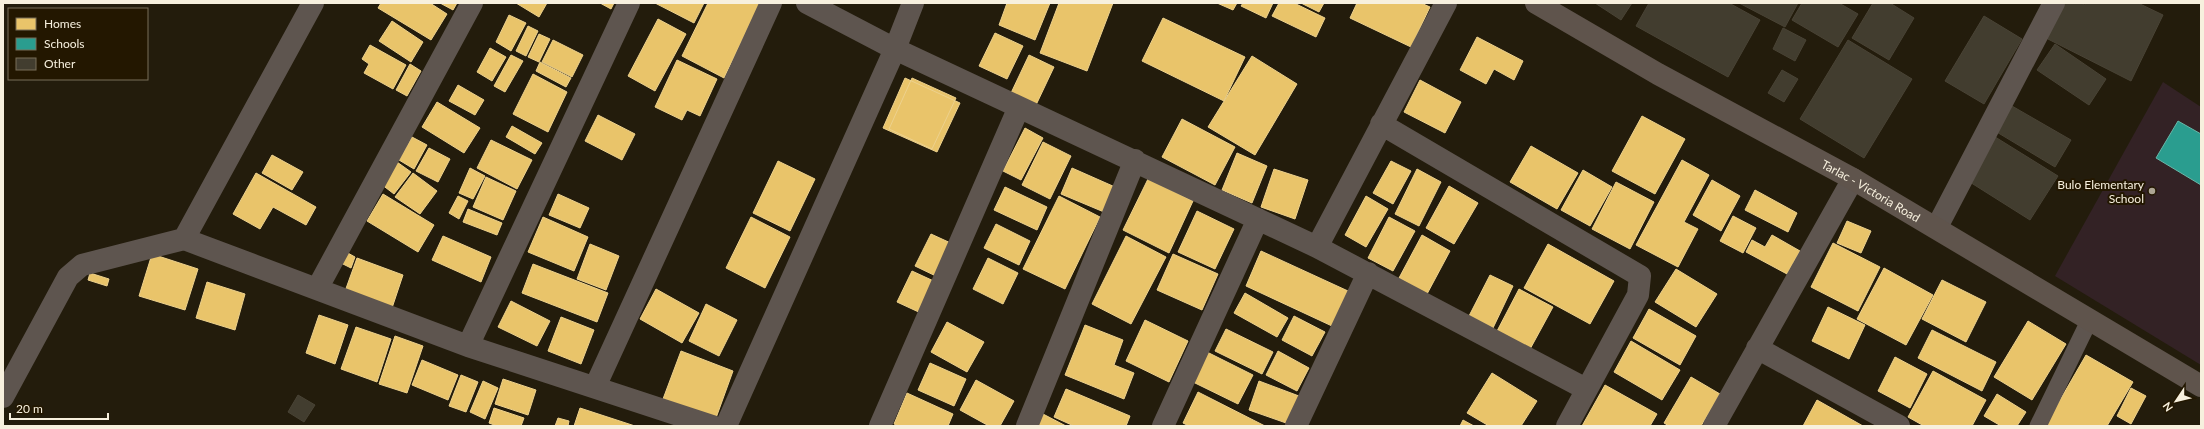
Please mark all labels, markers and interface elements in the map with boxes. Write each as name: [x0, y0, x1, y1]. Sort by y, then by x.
legend: [8, 8, 148, 80]
text: Homes: [44, 16, 81, 31]
text: Schools: [44, 36, 85, 51]
text: Other: [44, 56, 76, 71]
street label: Tarlac - Victoria Road: [1819, 156, 1923, 225]
place label: Bulo Elementary School: [2057, 177, 2145, 206]
marker: Bulo Elementary School: [2147, 186, 2157, 196]
north arrow: [2156, 381, 2196, 421]
scale bar: [10, 395, 108, 421]
text: N: [2160, 400, 2175, 414]
text: 20 m: [16, 401, 43, 416]

